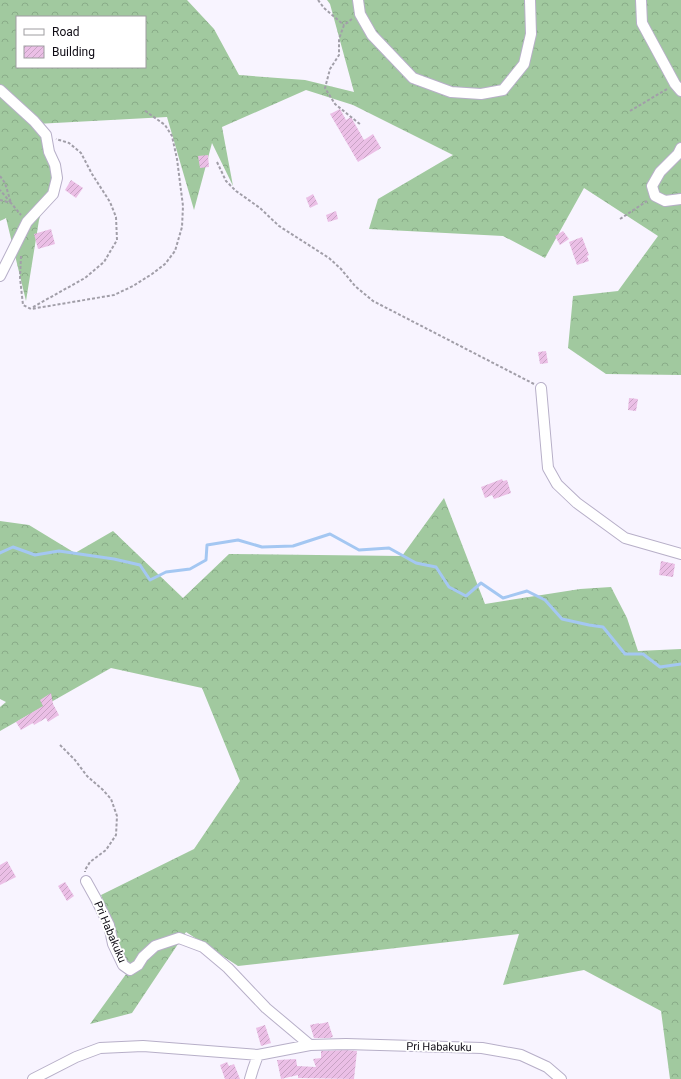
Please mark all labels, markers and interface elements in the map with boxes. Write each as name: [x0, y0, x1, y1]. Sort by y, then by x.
legend: [16, 16, 146, 68]
text: Road: [52, 25, 80, 39]
text: Building: [52, 45, 95, 59]
street label: Pri Habakuku: [91, 899, 129, 965]
street label: Pri Habakuku: [406, 1040, 472, 1054]

